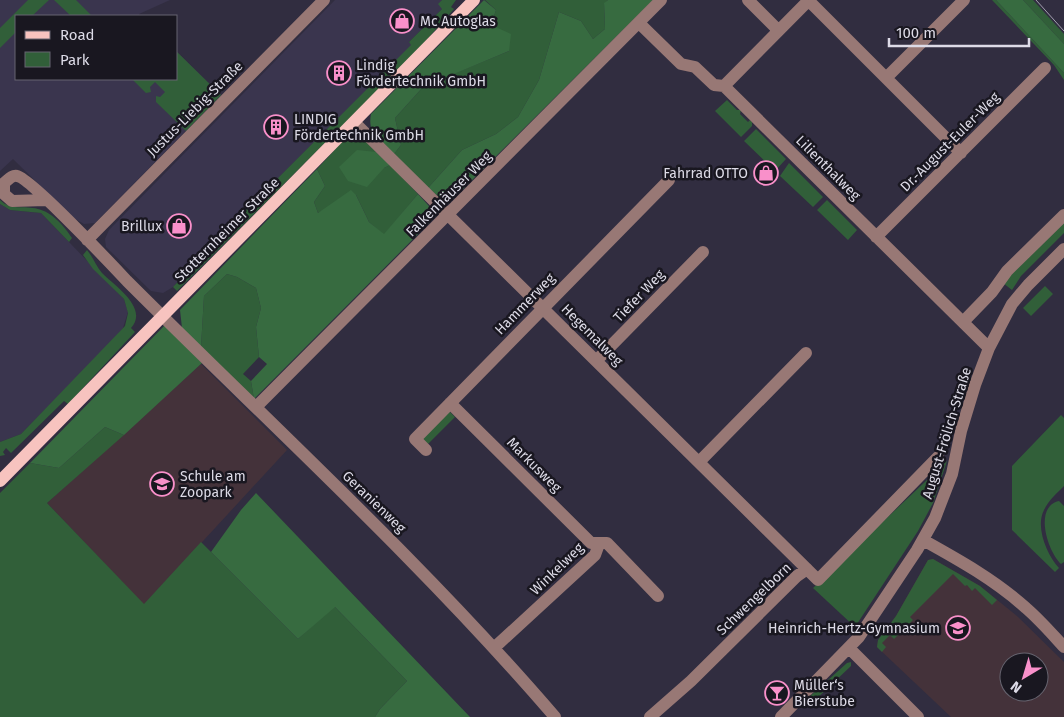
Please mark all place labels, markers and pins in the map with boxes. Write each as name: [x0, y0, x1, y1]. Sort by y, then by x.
shop icon: Mc Autoglas: [389, 8, 415, 34]
place label: Mc Autoglas: [420, 13, 496, 30]
place label: Lindig Fördertechnik GmbH: [356, 57, 486, 90]
building icon: Lindig Fördertechnik GmbH: [326, 60, 352, 86]
place label: LINDIG Fördertechnik GmbH: [294, 111, 424, 144]
building icon: LINDIG Fördertechnik GmbH: [263, 114, 289, 140]
shop icon: Fahrrad OTTO: [753, 160, 779, 186]
place label: Fahrrad OTTO: [663, 165, 748, 182]
shop icon: Brillux: [166, 213, 192, 239]
place label: Brillux: [121, 218, 162, 235]
place label: Schule am Zoopark: [180, 468, 246, 501]
school or university icon: Schule am Zoopark: [149, 471, 175, 497]
school or university icon: Heinrich-Hertz-Gymnasium: [945, 615, 971, 641]
place label: Heinrich-Hertz-Gymnasium: [768, 620, 940, 637]
place label: Müller‘s Bierstube: [794, 677, 855, 710]
bar icon: Müller‘s Bierstube: [764, 680, 790, 706]

